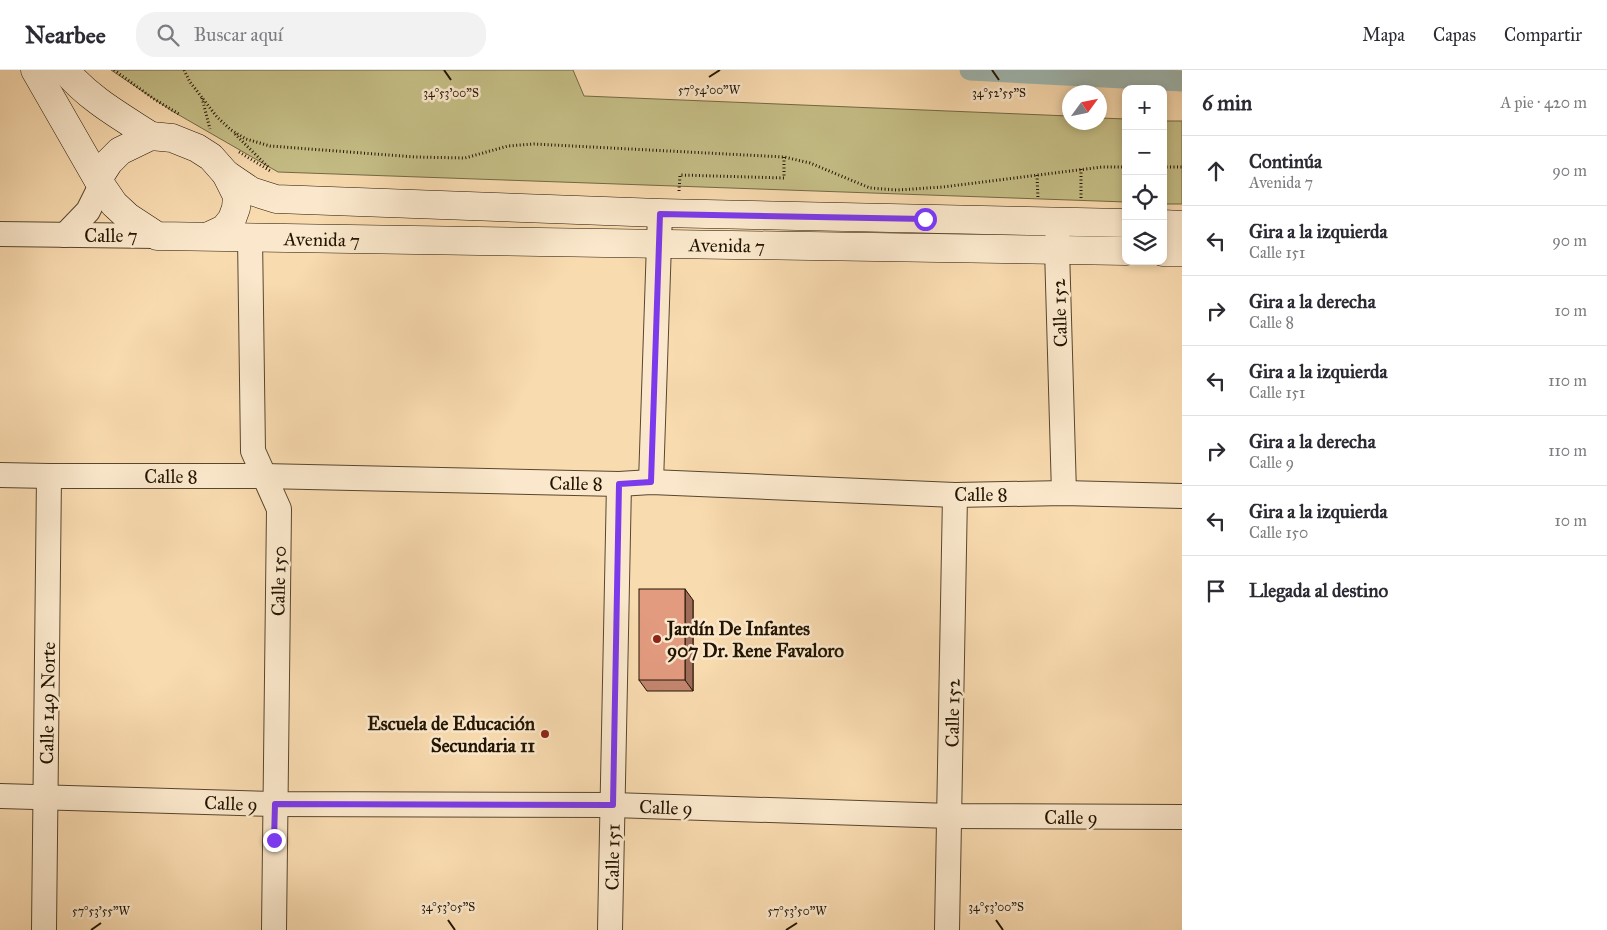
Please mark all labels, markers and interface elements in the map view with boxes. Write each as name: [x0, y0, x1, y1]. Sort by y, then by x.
search box: [136, 12, 486, 57]
text: Nearbee: [25, 20, 106, 50]
icon: search: [154, 21, 182, 49]
text: Buscar aquí: [194, 23, 283, 46]
text: Mapa: [1362, 24, 1405, 46]
text: Capas: [1433, 24, 1476, 46]
text: Compartir: [1504, 24, 1582, 46]
text: 57°54'00"W: [678, 83, 741, 97]
north arrow: [1062, 85, 1107, 130]
map controls: [1122, 85, 1167, 265]
button: +: [1122, 85, 1167, 130]
text: 34°53'00"S: [423, 86, 479, 100]
text: 34°52'55"S: [972, 86, 1026, 100]
text: 6 min: [1202, 90, 1252, 116]
text: A pie · 420 m: [1500, 93, 1587, 112]
button: −: [1122, 130, 1167, 175]
text: Continúa: [1249, 150, 1322, 173]
icon: ahead: [1202, 157, 1230, 185]
text: 90 m: [1552, 161, 1587, 180]
text: Avenida 7: [1249, 173, 1313, 192]
button: locate: [1122, 175, 1167, 220]
route start: [914, 208, 937, 231]
button: layers: [1122, 220, 1167, 265]
text: Gira a la izquierda: [1249, 220, 1388, 243]
street label: Calle 7: [84, 224, 138, 247]
street label: Avenida 7: [283, 227, 360, 252]
icon: left: [1202, 227, 1230, 255]
text: 90 m: [1552, 231, 1587, 250]
street label: Avenida 7: [688, 233, 765, 258]
text: Calle 151: [1249, 243, 1305, 262]
street label: Calle 152: [1047, 278, 1072, 348]
text: Gira a la derecha: [1249, 290, 1376, 313]
icon: right: [1202, 297, 1230, 325]
text: 10 m: [1555, 301, 1587, 320]
text: Calle 8: [1249, 313, 1294, 332]
text: Gira a la izquierda: [1249, 360, 1388, 383]
icon: left: [1202, 367, 1230, 395]
text: 110 m: [1548, 371, 1587, 390]
text: Calle 151: [1249, 383, 1305, 402]
text: Gira a la derecha: [1249, 430, 1376, 453]
icon: right: [1202, 437, 1230, 465]
text: 110 m: [1548, 441, 1587, 460]
text: Calle 9: [1249, 453, 1294, 472]
street label: Calle 8: [144, 465, 198, 488]
street label: Calle 8: [549, 472, 603, 495]
street label: Calle 8: [954, 483, 1008, 506]
text: Gira a la izquierda: [1249, 500, 1388, 523]
icon: left: [1202, 507, 1230, 535]
text: 10 m: [1555, 511, 1587, 530]
text: Calle 150: [1249, 523, 1308, 542]
street label: Calle 150: [266, 546, 291, 616]
icon: arrive: [1202, 577, 1230, 605]
text: Llegada al destino: [1249, 579, 1388, 602]
place label: Jardín De Infantes 907 Dr. Rene Favaloro: [664, 617, 844, 663]
marker: Jardín De Infantes 907 Dr. Rene Favaloro: [651, 633, 663, 645]
street label: Calle 149 Norte: [35, 641, 60, 765]
street label: Calle 152: [940, 678, 965, 748]
place label: Escuela de Educación Secundaria 11: [367, 712, 536, 757]
marker: Escuela de Educación Secundaria 11: [539, 728, 551, 740]
street label: Calle 9: [204, 791, 258, 816]
street label: Calle 9: [639, 795, 693, 820]
street label: Calle 9: [1044, 806, 1098, 829]
street label: Calle 151: [600, 823, 625, 891]
route end: [263, 829, 286, 852]
text: 34°53'05"S: [421, 900, 475, 914]
text: 34°53'00"S: [968, 900, 1024, 914]
text: 57°53'55"W: [72, 904, 131, 918]
text: 57°53'50"W: [767, 904, 827, 918]

